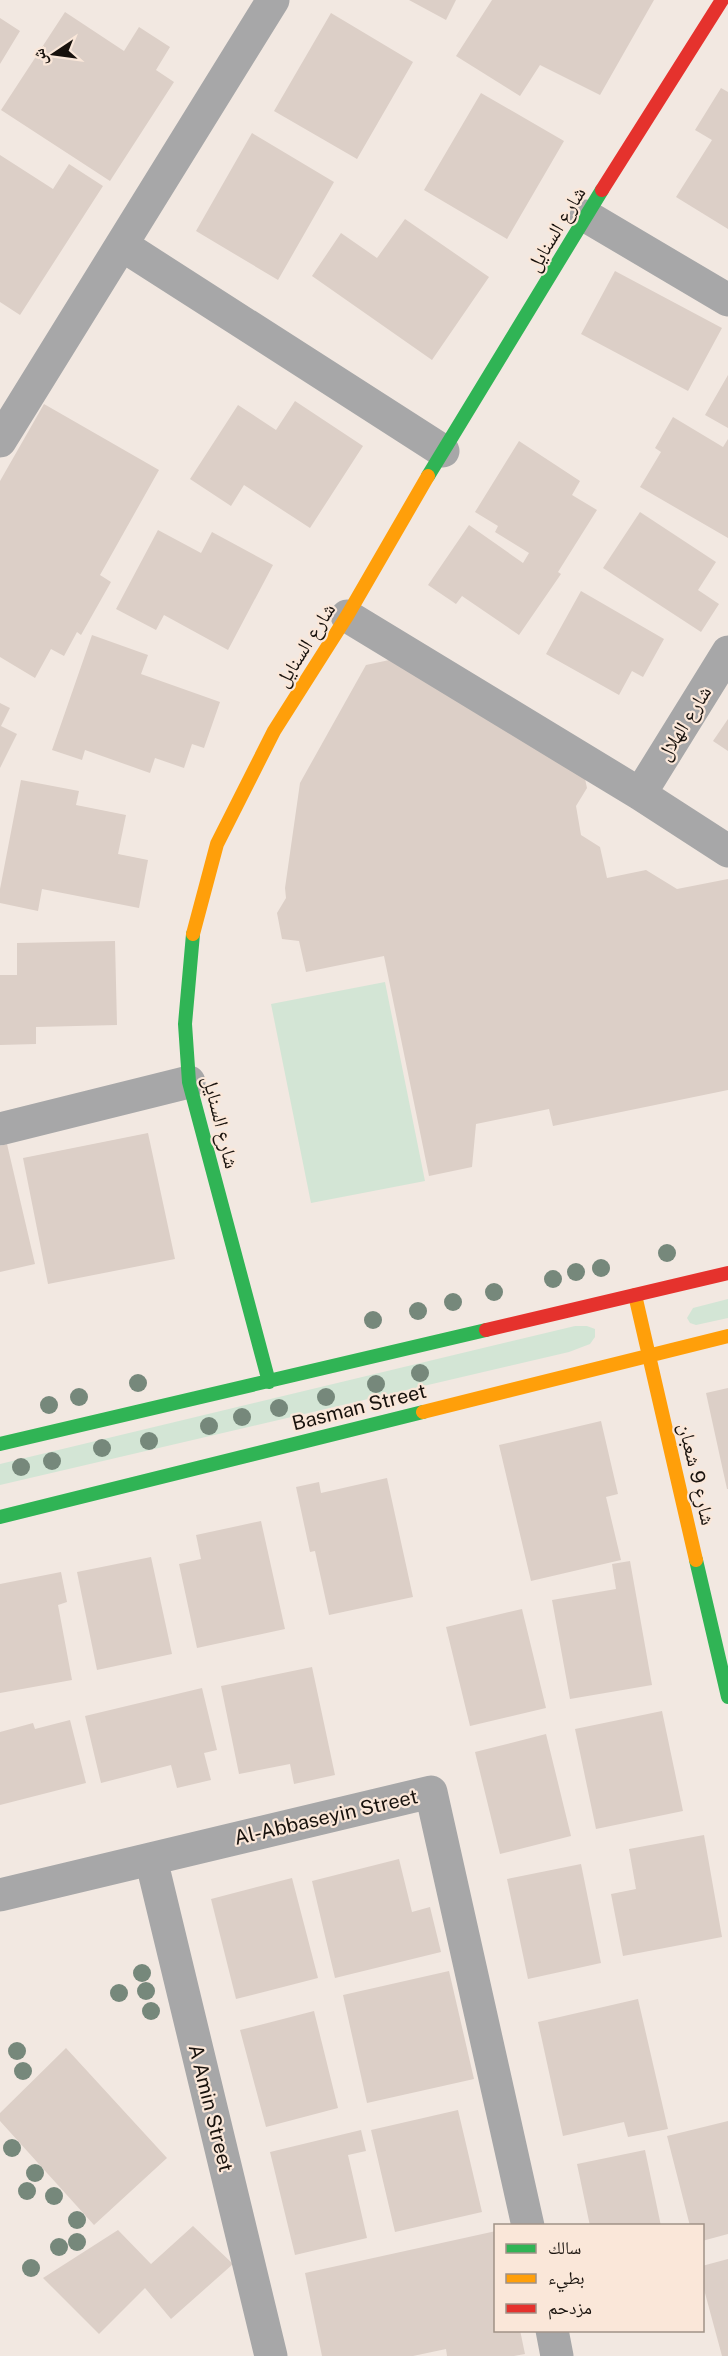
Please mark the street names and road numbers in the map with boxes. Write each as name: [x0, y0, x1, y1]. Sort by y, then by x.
street label: شارع السنايل: [521, 182, 592, 276]
street label: شارع السنايل: [270, 598, 341, 692]
street label: شارع الهلال: [652, 681, 717, 765]
street label: شارع السنايل: [197, 1073, 244, 1171]
street label: Basman Street: [289, 1379, 429, 1435]
street label: شارع 9 شعبان: [673, 1420, 720, 1528]
street label: Al-Abbaseyin Street: [232, 1784, 420, 1850]
street label: A Amin Street: [184, 2042, 238, 2174]

